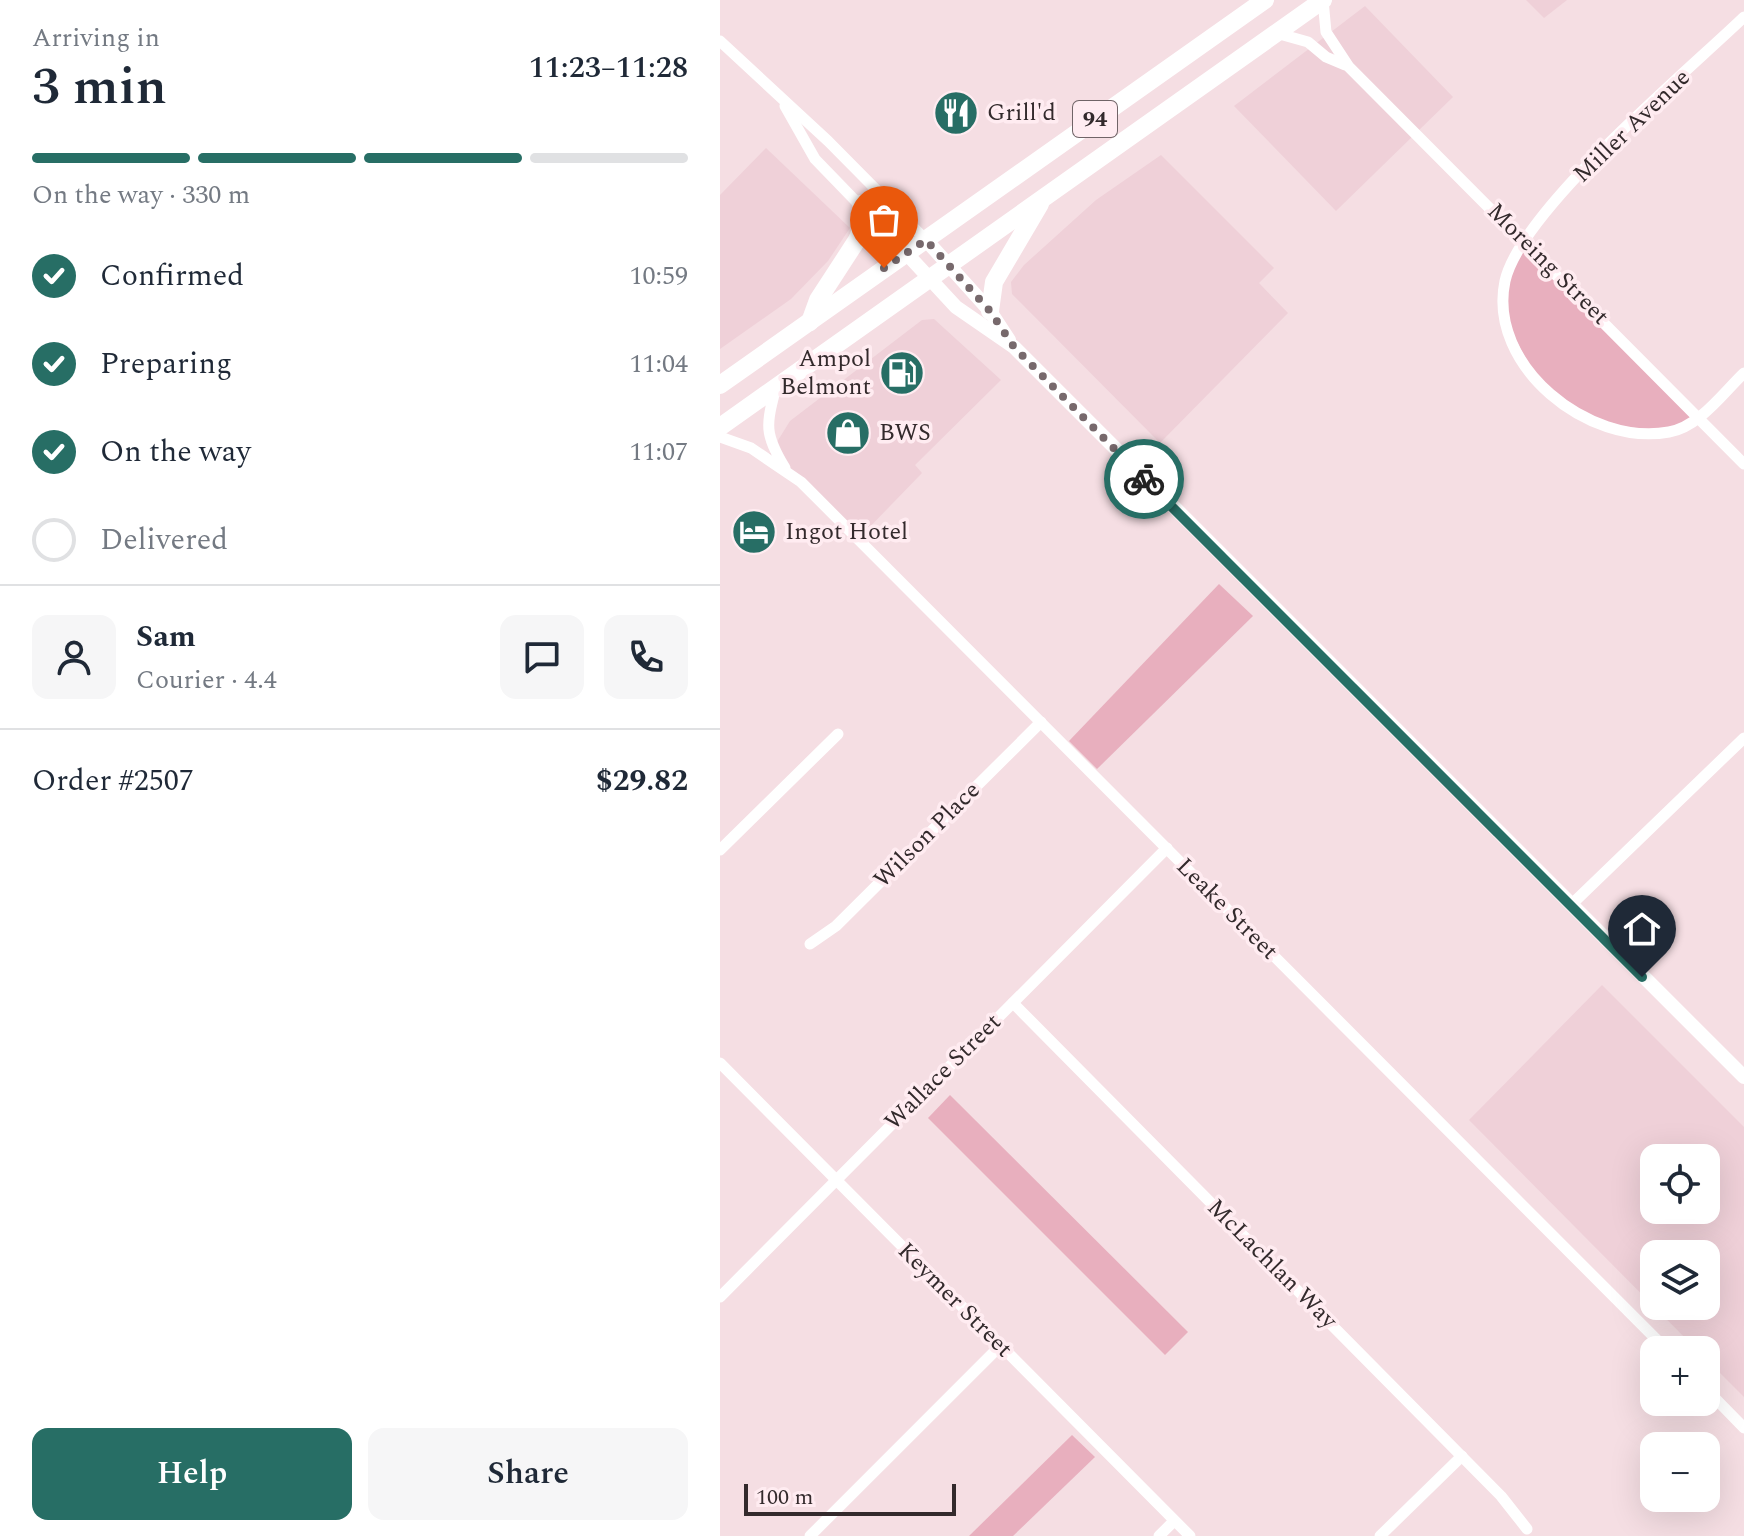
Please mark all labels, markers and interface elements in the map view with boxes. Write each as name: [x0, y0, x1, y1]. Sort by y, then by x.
text: Arriving in: [32, 18, 160, 58]
text: 11:23–11:28: [529, 45, 688, 91]
text: 3 min: [32, 48, 167, 127]
street label: Miller Avenue: [1565, 61, 1699, 191]
restaurant icon: Grill'd: [932, 89, 980, 137]
place label: Grill'd: [987, 95, 1056, 131]
road number: 94: [1073, 101, 1117, 137]
text: On the way · 330 m: [32, 175, 250, 215]
pin: [850, 186, 918, 268]
street label: Moreing Street: [1479, 195, 1617, 333]
icon: bag: [862, 198, 906, 242]
text: Confirmed: [100, 253, 244, 299]
icon: check: [32, 254, 76, 298]
text: 10:59: [629, 256, 688, 296]
text: Preparing: [100, 341, 232, 387]
place label: Ampol Belmont: [780, 341, 871, 405]
icon: check: [32, 342, 76, 386]
text: 11:04: [629, 344, 688, 384]
fuel station icon: Ampol Belmont: [878, 349, 926, 397]
shop icon: BWS: [824, 409, 872, 457]
place label: BWS: [879, 415, 931, 451]
text: On the way: [100, 429, 251, 475]
icon: check: [32, 430, 76, 474]
text: 11:07: [629, 432, 688, 472]
courier: [1104, 439, 1184, 519]
icon: bike: [1122, 457, 1166, 501]
hotel icon: Ingot Hotel: [730, 508, 778, 556]
place label: Ingot Hotel: [785, 514, 908, 550]
text: Delivered: [100, 517, 228, 563]
text: Sam: [136, 614, 196, 660]
button: person: [32, 615, 116, 699]
button: chat: [500, 615, 584, 699]
button: phone: [604, 615, 688, 699]
text: Courier · 4.4: [136, 660, 277, 700]
text: Order #2507: [32, 758, 194, 804]
text: $29.82: [596, 758, 688, 804]
street label: Wilson Place: [865, 773, 989, 897]
street label: Leake Street: [1168, 850, 1286, 968]
pin: [1608, 895, 1676, 977]
icon: home: [1620, 907, 1664, 951]
street label: Wallace Street: [876, 1005, 1010, 1139]
map controls: [1640, 1144, 1720, 1512]
button: locate: [1640, 1144, 1720, 1224]
street label: McLachlan Way: [1199, 1191, 1347, 1339]
street label: Keymer Street: [889, 1234, 1021, 1366]
button: layers: [1640, 1240, 1720, 1320]
button: +: [1640, 1336, 1720, 1416]
button: Help: [32, 1428, 352, 1520]
button: Share: [368, 1428, 688, 1520]
button: −: [1640, 1432, 1720, 1512]
scale bar: [744, 1480, 956, 1516]
text: 100 m: [756, 1481, 813, 1514]

